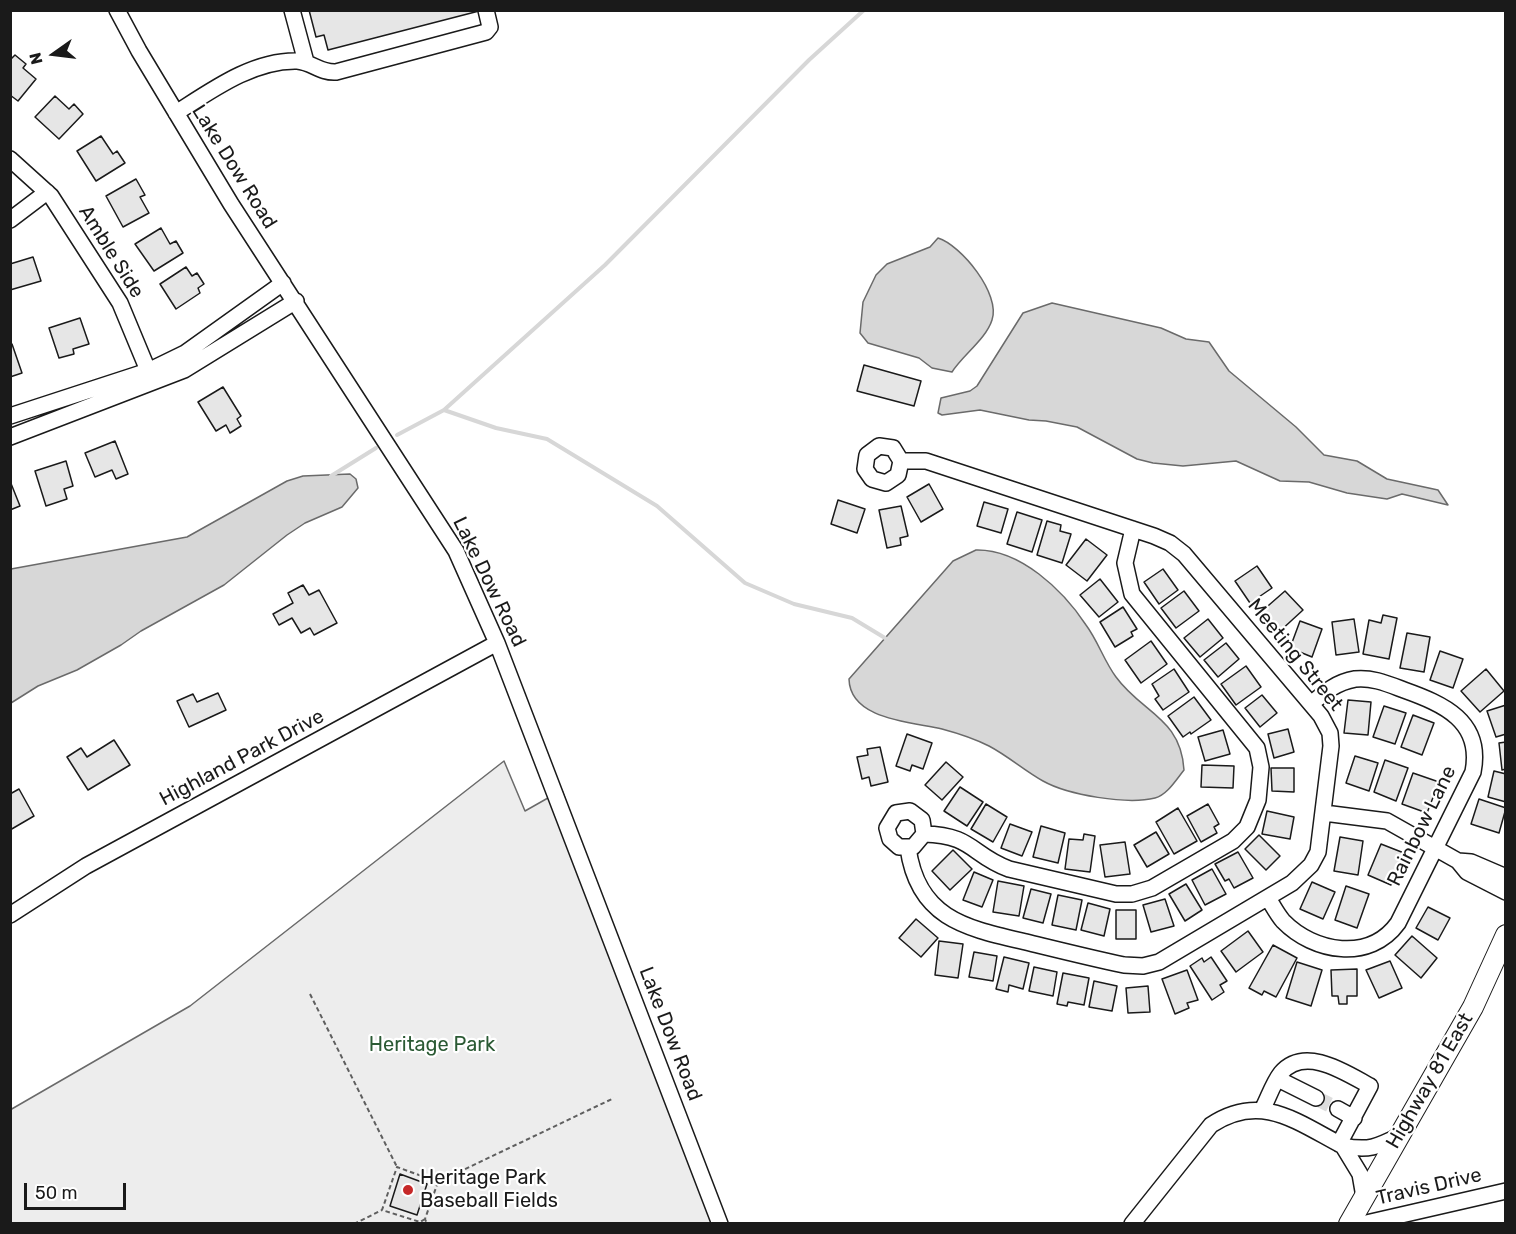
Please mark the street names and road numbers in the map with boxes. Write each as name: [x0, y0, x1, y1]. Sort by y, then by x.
street label: Lake Dow Road: [186, 101, 282, 233]
street label: Amble Side: [73, 201, 149, 303]
street label: Lake Dow Road: [447, 513, 531, 651]
street label: Meeting Street: [1242, 594, 1348, 716]
street label: Highland Park Drive: [156, 705, 328, 811]
street label: Rainbow Lane: [1383, 762, 1461, 890]
street label: Lake Dow Road: [633, 964, 707, 1104]
street label: Highway 81 East: [1381, 1009, 1479, 1153]
street label: Travis Drive: [1374, 1163, 1484, 1211]

